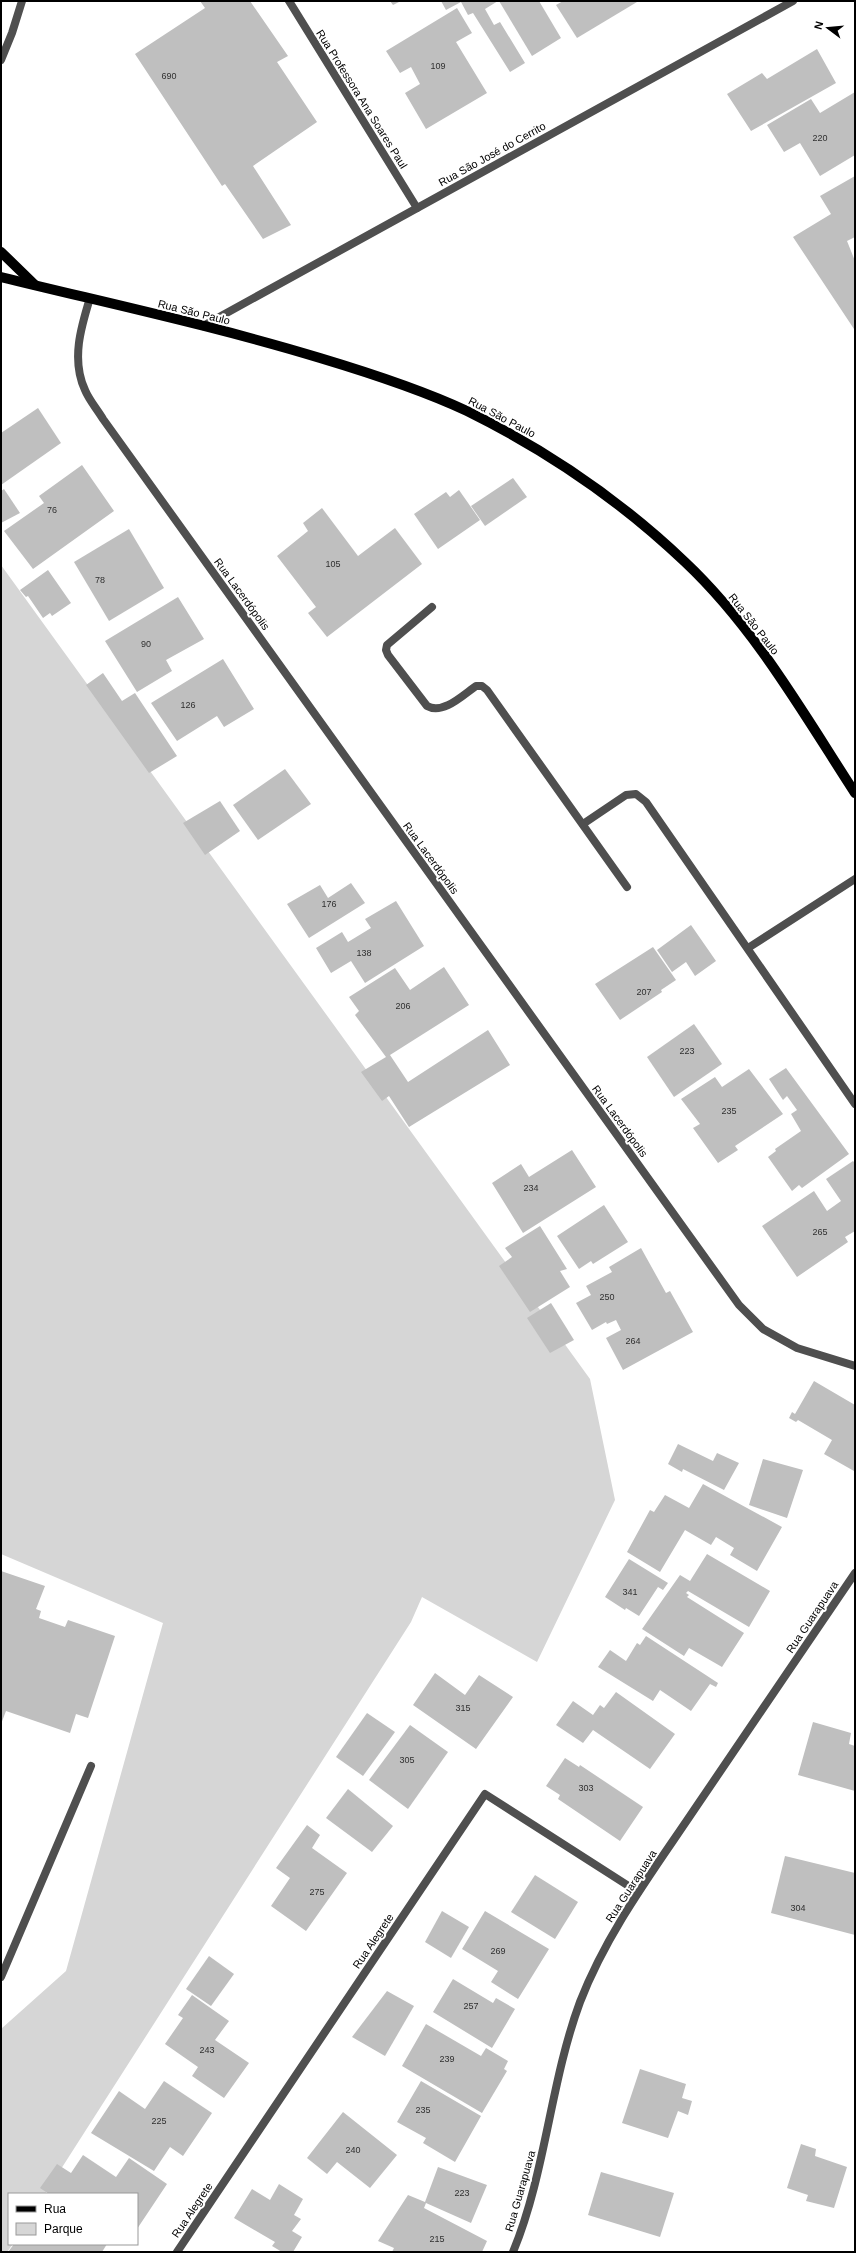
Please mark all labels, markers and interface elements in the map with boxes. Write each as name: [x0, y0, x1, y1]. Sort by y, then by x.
north arrow: [808, 8, 848, 48]
text: N: [812, 20, 825, 31]
street label: Rua Professora Ana Soares Paul: [314, 27, 410, 171]
house number: 109: [430, 61, 446, 71]
house number: 690: [161, 71, 177, 81]
street label: Rua São José do Cerrito: [436, 120, 548, 188]
house number: 220: [812, 133, 828, 143]
street label: Rua São Paulo: [157, 297, 231, 327]
street label: Rua São Paulo: [467, 394, 537, 440]
house number: 76: [47, 505, 57, 515]
street label: Rua Lacerdópolis: [212, 556, 272, 633]
house number: 105: [325, 559, 341, 569]
house number: 78: [95, 575, 105, 585]
street label: Rua São Paulo: [726, 591, 782, 657]
house number: 90: [141, 639, 151, 649]
house number: 126: [180, 700, 196, 710]
street label: Rua Lacerdópolis: [401, 820, 461, 897]
house number: 176: [321, 899, 337, 909]
house number: 138: [356, 948, 372, 958]
house number: 207: [636, 987, 652, 997]
house number: 206: [395, 1001, 411, 1011]
house number: 223: [679, 1046, 695, 1056]
street label: Rua Lacerdópolis: [590, 1083, 650, 1160]
house number: 235: [721, 1106, 737, 1116]
house number: 234: [523, 1183, 539, 1193]
house number: 265: [812, 1227, 828, 1237]
house number: 250: [599, 1292, 615, 1302]
house number: 264: [625, 1336, 641, 1346]
street label: Rua Guarapuava: [784, 1578, 841, 1655]
house number: 341: [622, 1587, 638, 1597]
house number: 315: [455, 1703, 471, 1713]
house number: 305: [399, 1755, 415, 1765]
house number: 303: [578, 1783, 594, 1793]
street label: Rua Guarapuava: [603, 1847, 659, 1924]
house number: 275: [309, 1887, 325, 1897]
house number: 304: [790, 1903, 806, 1913]
street label: Rua Alegrete: [350, 1911, 396, 1971]
house number: 269: [490, 1946, 506, 1956]
house number: 257: [463, 2001, 479, 2011]
house number: 243: [199, 2045, 215, 2055]
house number: 239: [439, 2054, 455, 2064]
house number: 235: [415, 2105, 431, 2115]
house number: 225: [151, 2116, 167, 2126]
house number: 240: [345, 2145, 361, 2155]
street label: Rua Guarapuava: [503, 2148, 538, 2233]
street label: Rua Alegrete: [169, 2180, 215, 2240]
house number: 223: [454, 2188, 470, 2198]
legend: [8, 2193, 138, 2245]
text: Rua: [44, 2202, 66, 2216]
text: Parque: [44, 2222, 83, 2236]
house number: 215: [429, 2234, 445, 2244]

